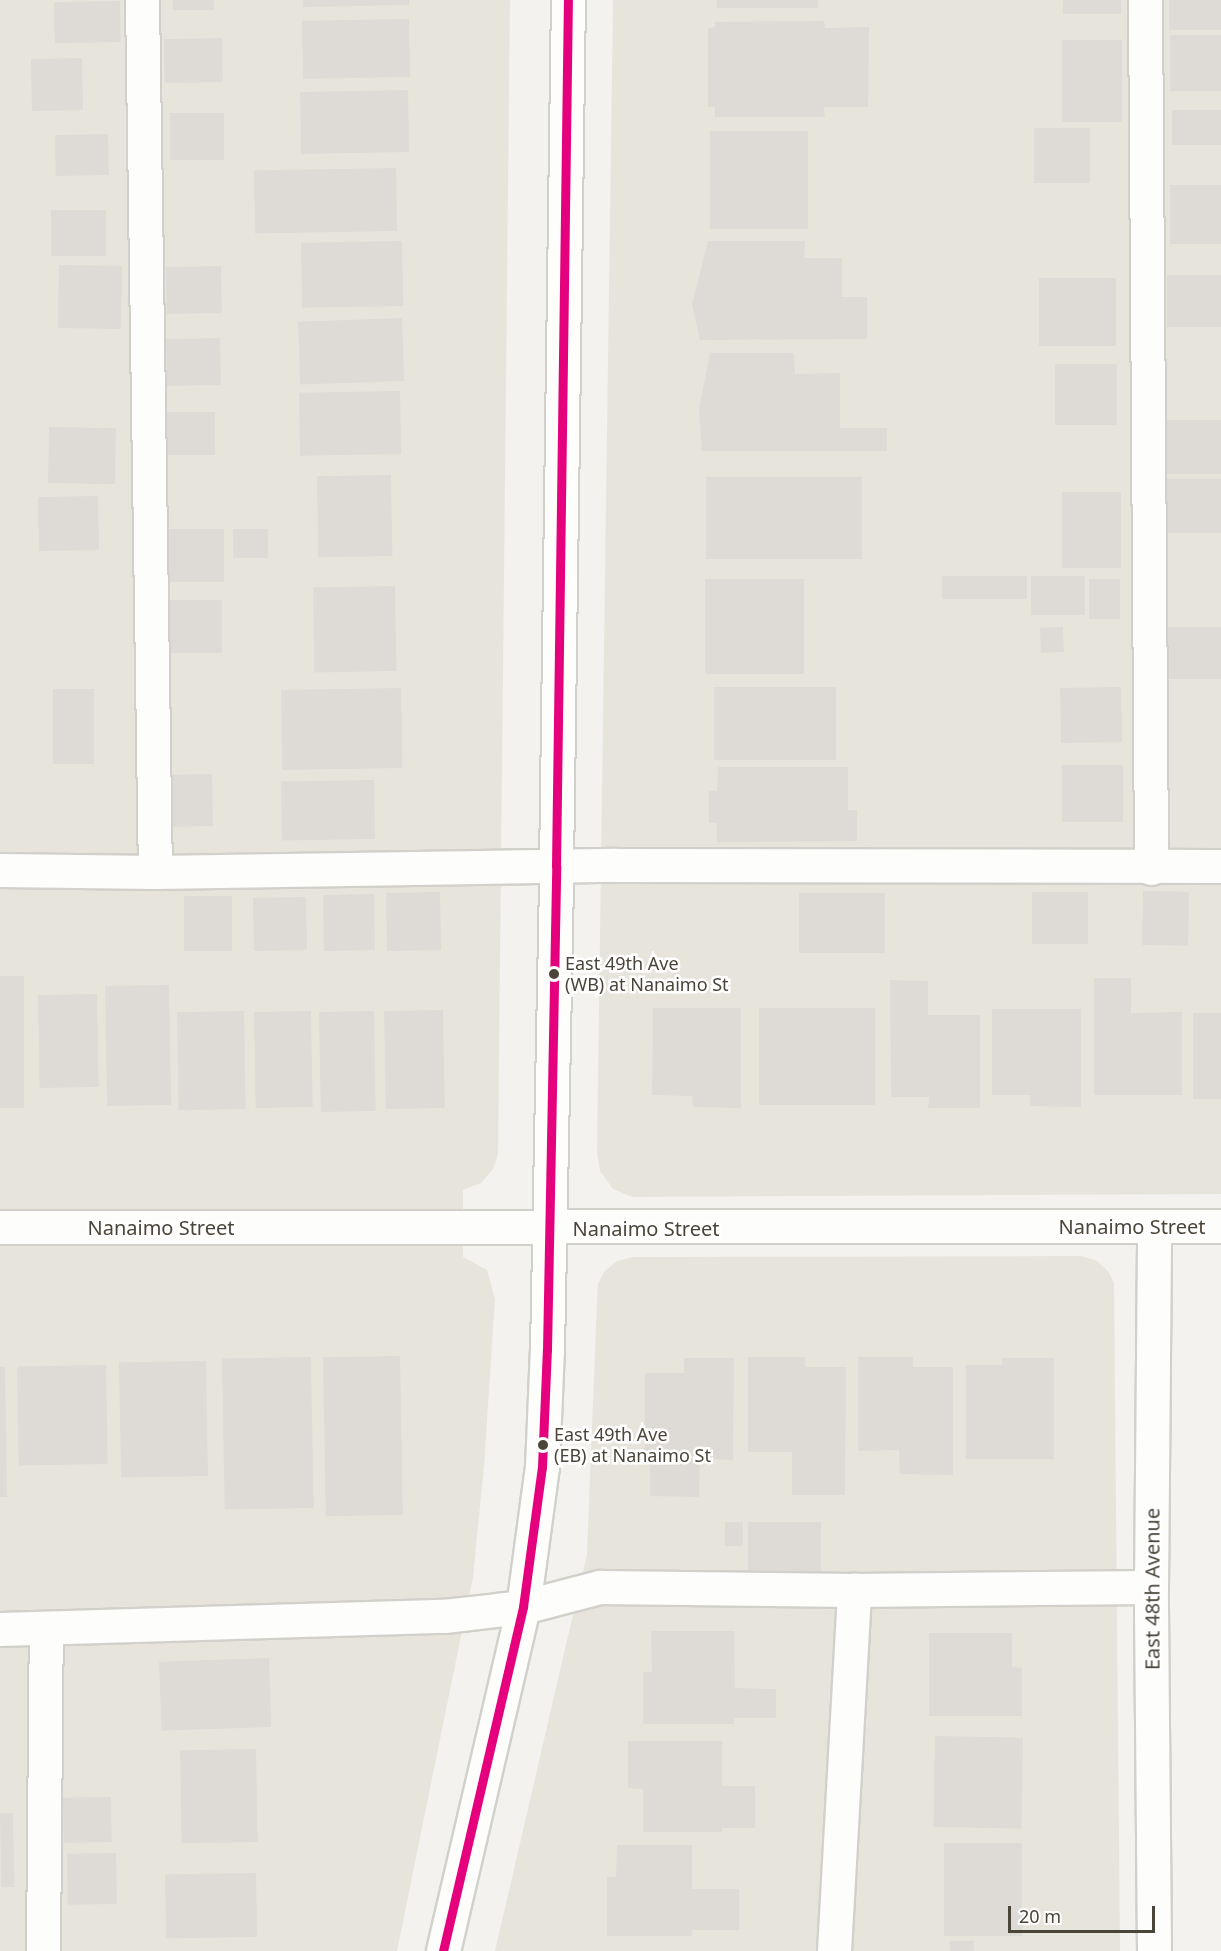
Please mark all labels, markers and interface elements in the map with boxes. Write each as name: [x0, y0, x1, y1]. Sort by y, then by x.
place label: East 49th Ave (WB) at Nanaimo St: [565, 953, 729, 996]
marker: East 49th Ave (WB) at Nanaimo St: [548, 968, 560, 980]
street label: Nanaimo Street: [1059, 1214, 1205, 1238]
street label: Nanaimo Street: [88, 1215, 234, 1239]
street label: Nanaimo Street: [573, 1216, 719, 1240]
place label: East 49th Ave (EB) at Nanaimo St: [554, 1424, 711, 1466]
marker: East 49th Ave (EB) at Nanaimo St: [537, 1439, 549, 1451]
street label: East 48th Avenue: [1140, 1508, 1164, 1670]
scale bar: [1011, 1894, 1158, 1932]
text: 20 m: [1019, 1904, 1061, 1928]

